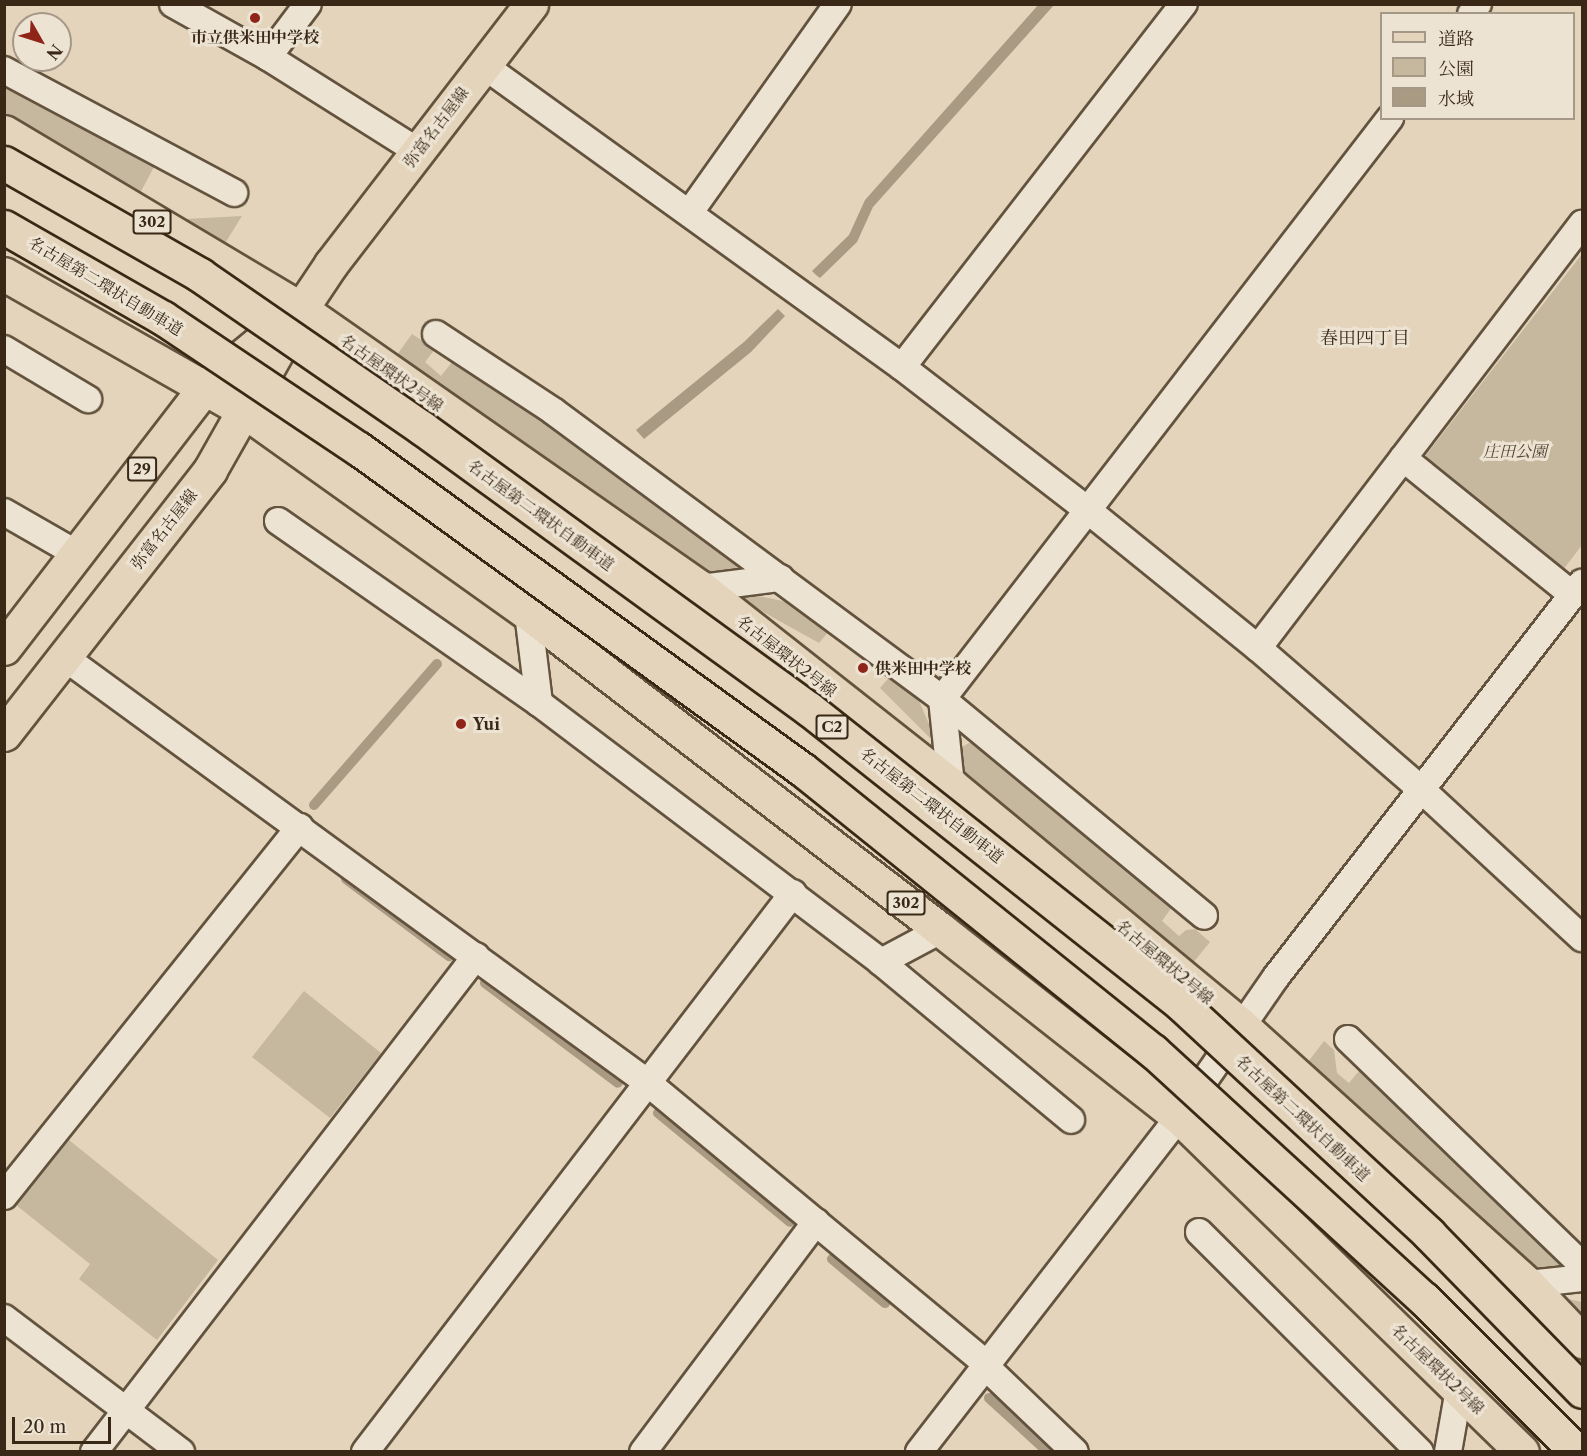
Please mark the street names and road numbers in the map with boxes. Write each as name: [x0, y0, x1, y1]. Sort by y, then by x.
street label: 弥富名古屋線: [399, 83, 473, 171]
road number: 302: [132, 210, 172, 234]
street label: 名古屋第二環状自動車道: [26, 232, 186, 340]
street label: 名古屋環状2号線: [337, 330, 447, 416]
street label: 名古屋第二環状自動車道: [464, 456, 618, 574]
road number: 29: [127, 457, 157, 481]
street label: 弥富名古屋線: [127, 485, 201, 573]
street label: 名古屋環状2号線: [733, 611, 841, 701]
road number: C2: [816, 715, 848, 739]
street label: 名古屋第二環状自動車道: [857, 743, 1007, 867]
road number: 302: [886, 891, 926, 915]
street label: 名古屋環状2号線: [1112, 916, 1218, 1008]
street label: 名古屋第二環状自動車道: [1232, 1051, 1374, 1185]
street label: 名古屋環状2号線: [1388, 1320, 1488, 1418]

